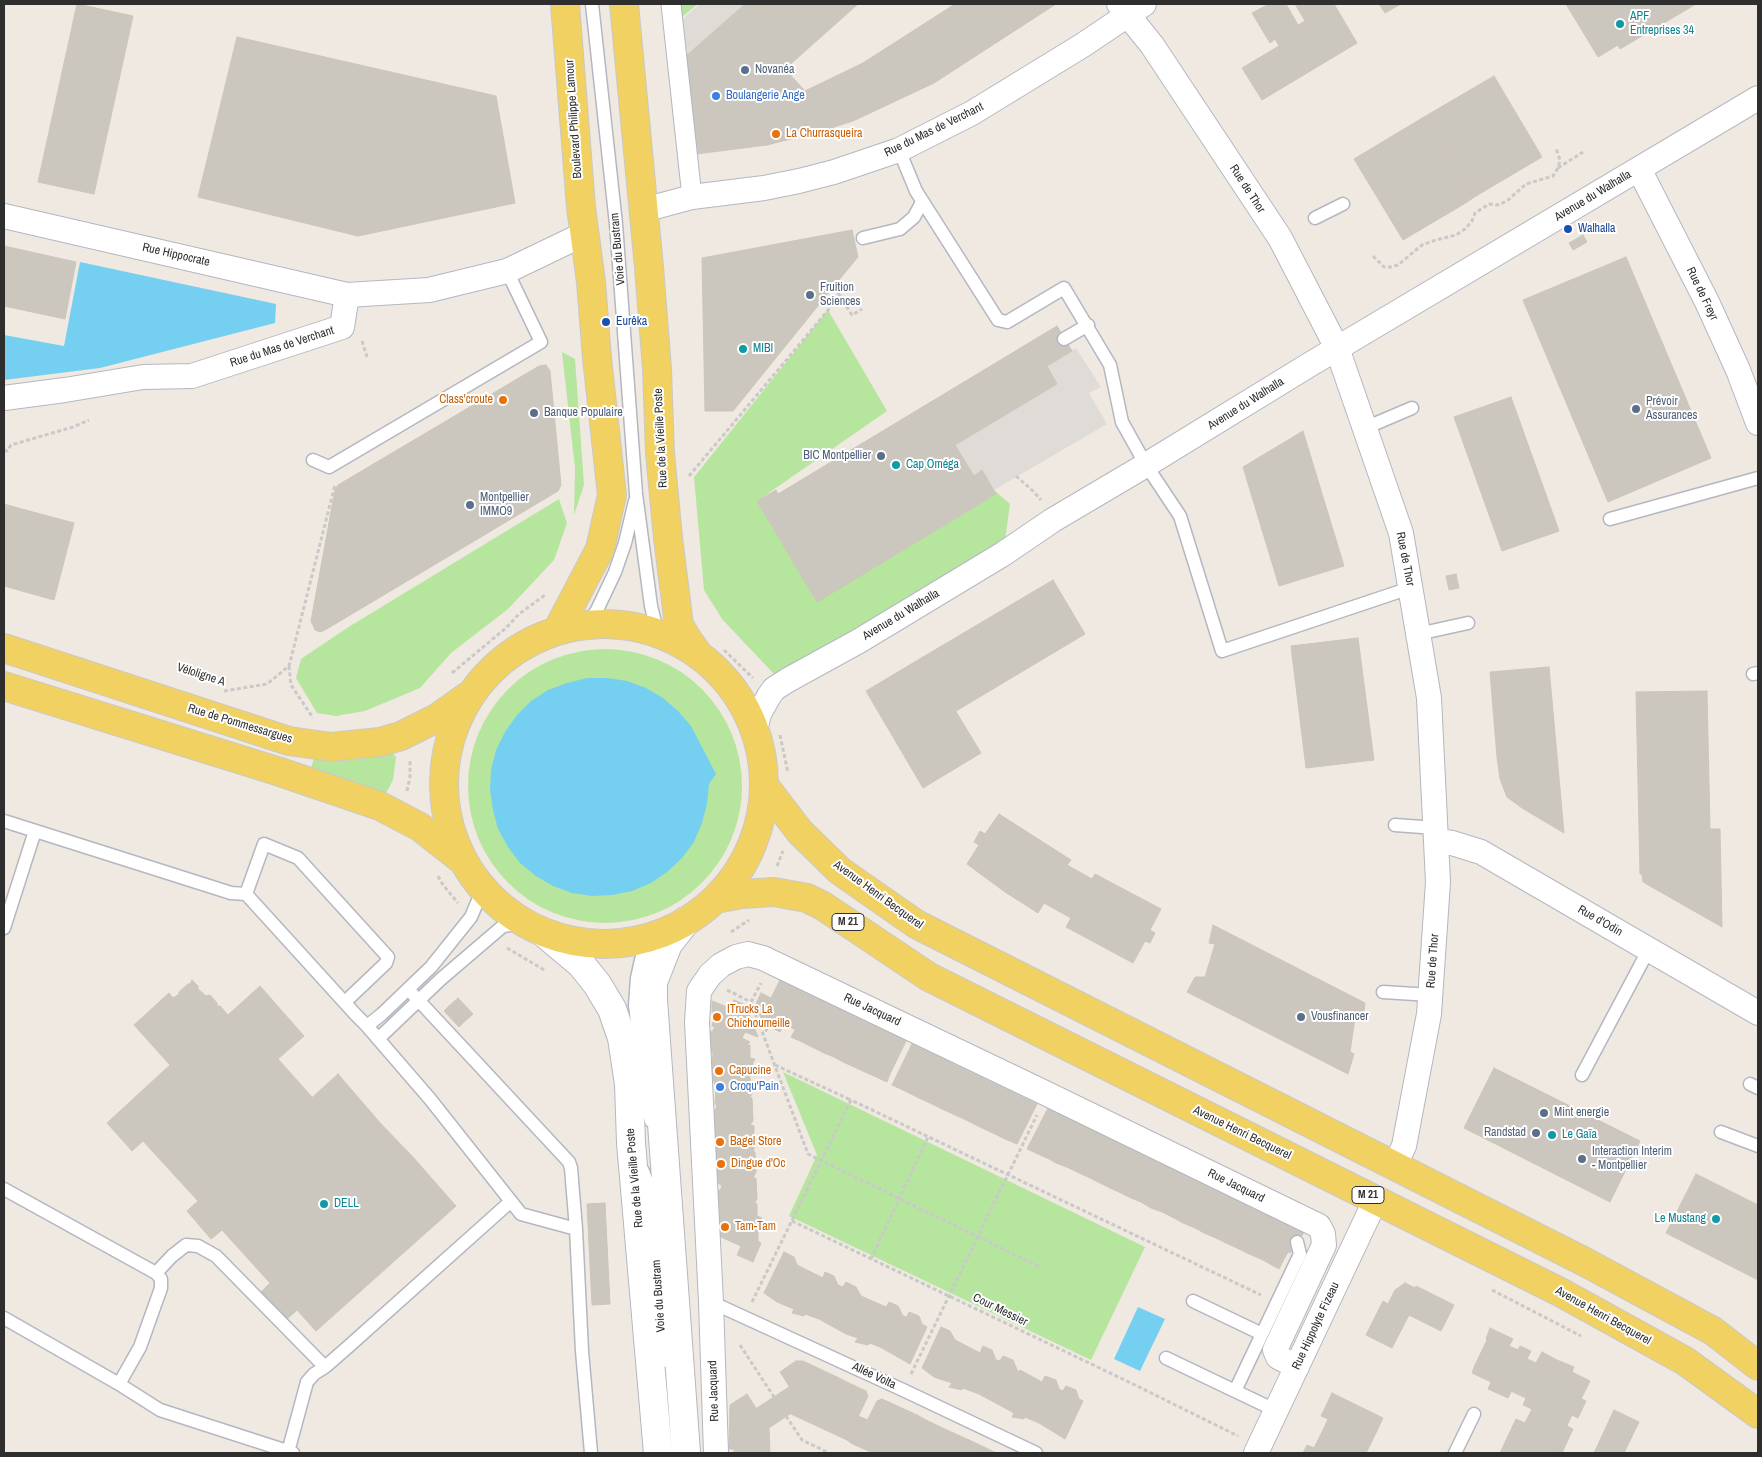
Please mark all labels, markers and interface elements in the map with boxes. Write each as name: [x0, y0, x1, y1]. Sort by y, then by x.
place label: APF Entreprises 34: [1630, 10, 1694, 38]
marker: APF Entreprises 34: [1614, 18, 1626, 30]
street label: Boulevard Philippe Lamour: [563, 59, 585, 179]
place label: Novanéa: [755, 63, 794, 77]
marker: Novanéa: [739, 64, 751, 76]
place label: Boulangerie Ange: [726, 89, 805, 103]
marker: Boulangerie Ange: [710, 90, 722, 102]
street label: Rue du Mas de Verchant: [882, 100, 986, 160]
place label: La Churrasqueira: [786, 127, 863, 141]
marker: La Churrasqueira: [770, 128, 782, 140]
street label: Rue de Thor: [1226, 162, 1268, 216]
street label: Avenue du Walhalla: [1552, 167, 1634, 225]
street label: Voie du Bustram: [608, 212, 628, 286]
place label: Walhalla: [1578, 222, 1615, 236]
marker: Walhalla: [1562, 223, 1574, 235]
street label: Rue Hippocrate: [141, 240, 211, 270]
street label: Rue de Freyr: [1683, 265, 1721, 323]
place label: Fruition Sciences: [820, 281, 860, 309]
marker: Fruition Sciences: [804, 289, 816, 301]
place label: Eurêka: [616, 315, 647, 329]
marker: Eurêka: [600, 316, 612, 328]
street label: Rue du Mas de Verchant: [228, 323, 336, 371]
place label: MIBI: [753, 342, 773, 356]
marker: MIBI: [737, 343, 749, 355]
street label: Avenue du Walhalla: [1205, 375, 1287, 433]
street label: Rue de la Vieille Poste: [651, 388, 671, 488]
place label: Class'croute: [439, 393, 493, 407]
marker: Class'croute: [497, 394, 509, 406]
place label: Prévoir Assurances: [1646, 395, 1697, 423]
marker: Prévoir Assurances: [1630, 403, 1642, 415]
place label: Banque Populaire: [544, 406, 623, 420]
marker: Banque Populaire: [528, 407, 540, 419]
place label: BIC Montpellier: [803, 449, 871, 463]
marker: BIC Montpellier: [875, 450, 887, 462]
place label: Cap Oméga: [906, 458, 959, 472]
marker: Cap Oméga: [890, 459, 902, 471]
place label: Montpellier IMMO9: [480, 491, 529, 519]
marker: Montpellier IMMO9: [464, 499, 476, 511]
street label: Rue de Thor: [1393, 531, 1417, 587]
street label: Avenue du Walhalla: [860, 586, 942, 644]
street label: Véloligne A: [175, 660, 227, 690]
street label: Rue de Pommessargues: [186, 701, 294, 747]
street label: Avenue Henri Becquerel: [830, 858, 926, 932]
street label: Rue d'Odin: [1575, 902, 1625, 940]
road number: M 21: [832, 914, 864, 930]
street label: Rue de Thor: [1424, 933, 1442, 989]
street label: Rue Jacquard: [841, 991, 903, 1029]
place label: ITrucks La Chichoumeille: [727, 1003, 790, 1031]
place label: Vousfinancer: [1311, 1010, 1368, 1024]
marker: ITrucks La Chichoumeille: [711, 1011, 723, 1023]
marker: Vousfinancer: [1295, 1011, 1307, 1023]
place label: Capucine: [729, 1064, 771, 1078]
marker: Capucine: [713, 1065, 725, 1077]
place label: Croqu'Pain: [730, 1080, 779, 1094]
marker: Croqu'Pain: [714, 1081, 726, 1093]
street label: Avenue Henri Becquerel: [1191, 1103, 1293, 1163]
place label: Mint energie: [1554, 1106, 1609, 1120]
marker: Mint energie: [1538, 1107, 1550, 1119]
place label: Randstad: [1484, 1126, 1526, 1140]
marker: Randstad: [1530, 1127, 1542, 1139]
street label: Rue de la Vieille Poste: [623, 1128, 647, 1228]
place label: Le Gaïa: [1562, 1128, 1597, 1142]
marker: Le Gaïa: [1546, 1129, 1558, 1141]
place label: Bagel Store: [730, 1135, 781, 1149]
marker: Bagel Store: [714, 1136, 726, 1148]
place label: Interaction Interim - Montpellier: [1592, 1145, 1672, 1173]
marker: Interaction Interim - Montpellier: [1576, 1153, 1588, 1165]
place label: Dingue d'Oc: [731, 1157, 785, 1171]
marker: Dingue d'Oc: [715, 1158, 727, 1170]
street label: Rue Jacquard: [1205, 1166, 1267, 1206]
road number: M 21: [1352, 1186, 1384, 1204]
place label: DELL: [334, 1197, 359, 1211]
marker: DELL: [318, 1198, 330, 1210]
place label: Le Mustang: [1655, 1212, 1706, 1226]
marker: Le Mustang: [1710, 1213, 1722, 1225]
place label: Tam-Tam: [735, 1220, 776, 1234]
marker: Tam-Tam: [719, 1221, 731, 1233]
street label: Voie du Bustram: [649, 1259, 669, 1333]
street label: Rue Hippolyte Fizeau: [1289, 1280, 1343, 1372]
street label: Avenue Henri Becquerel: [1553, 1284, 1653, 1348]
street label: Cour Messier: [970, 1291, 1030, 1329]
street label: Rue Jacquard: [706, 1360, 722, 1422]
street label: Allée Volta: [850, 1360, 898, 1392]

